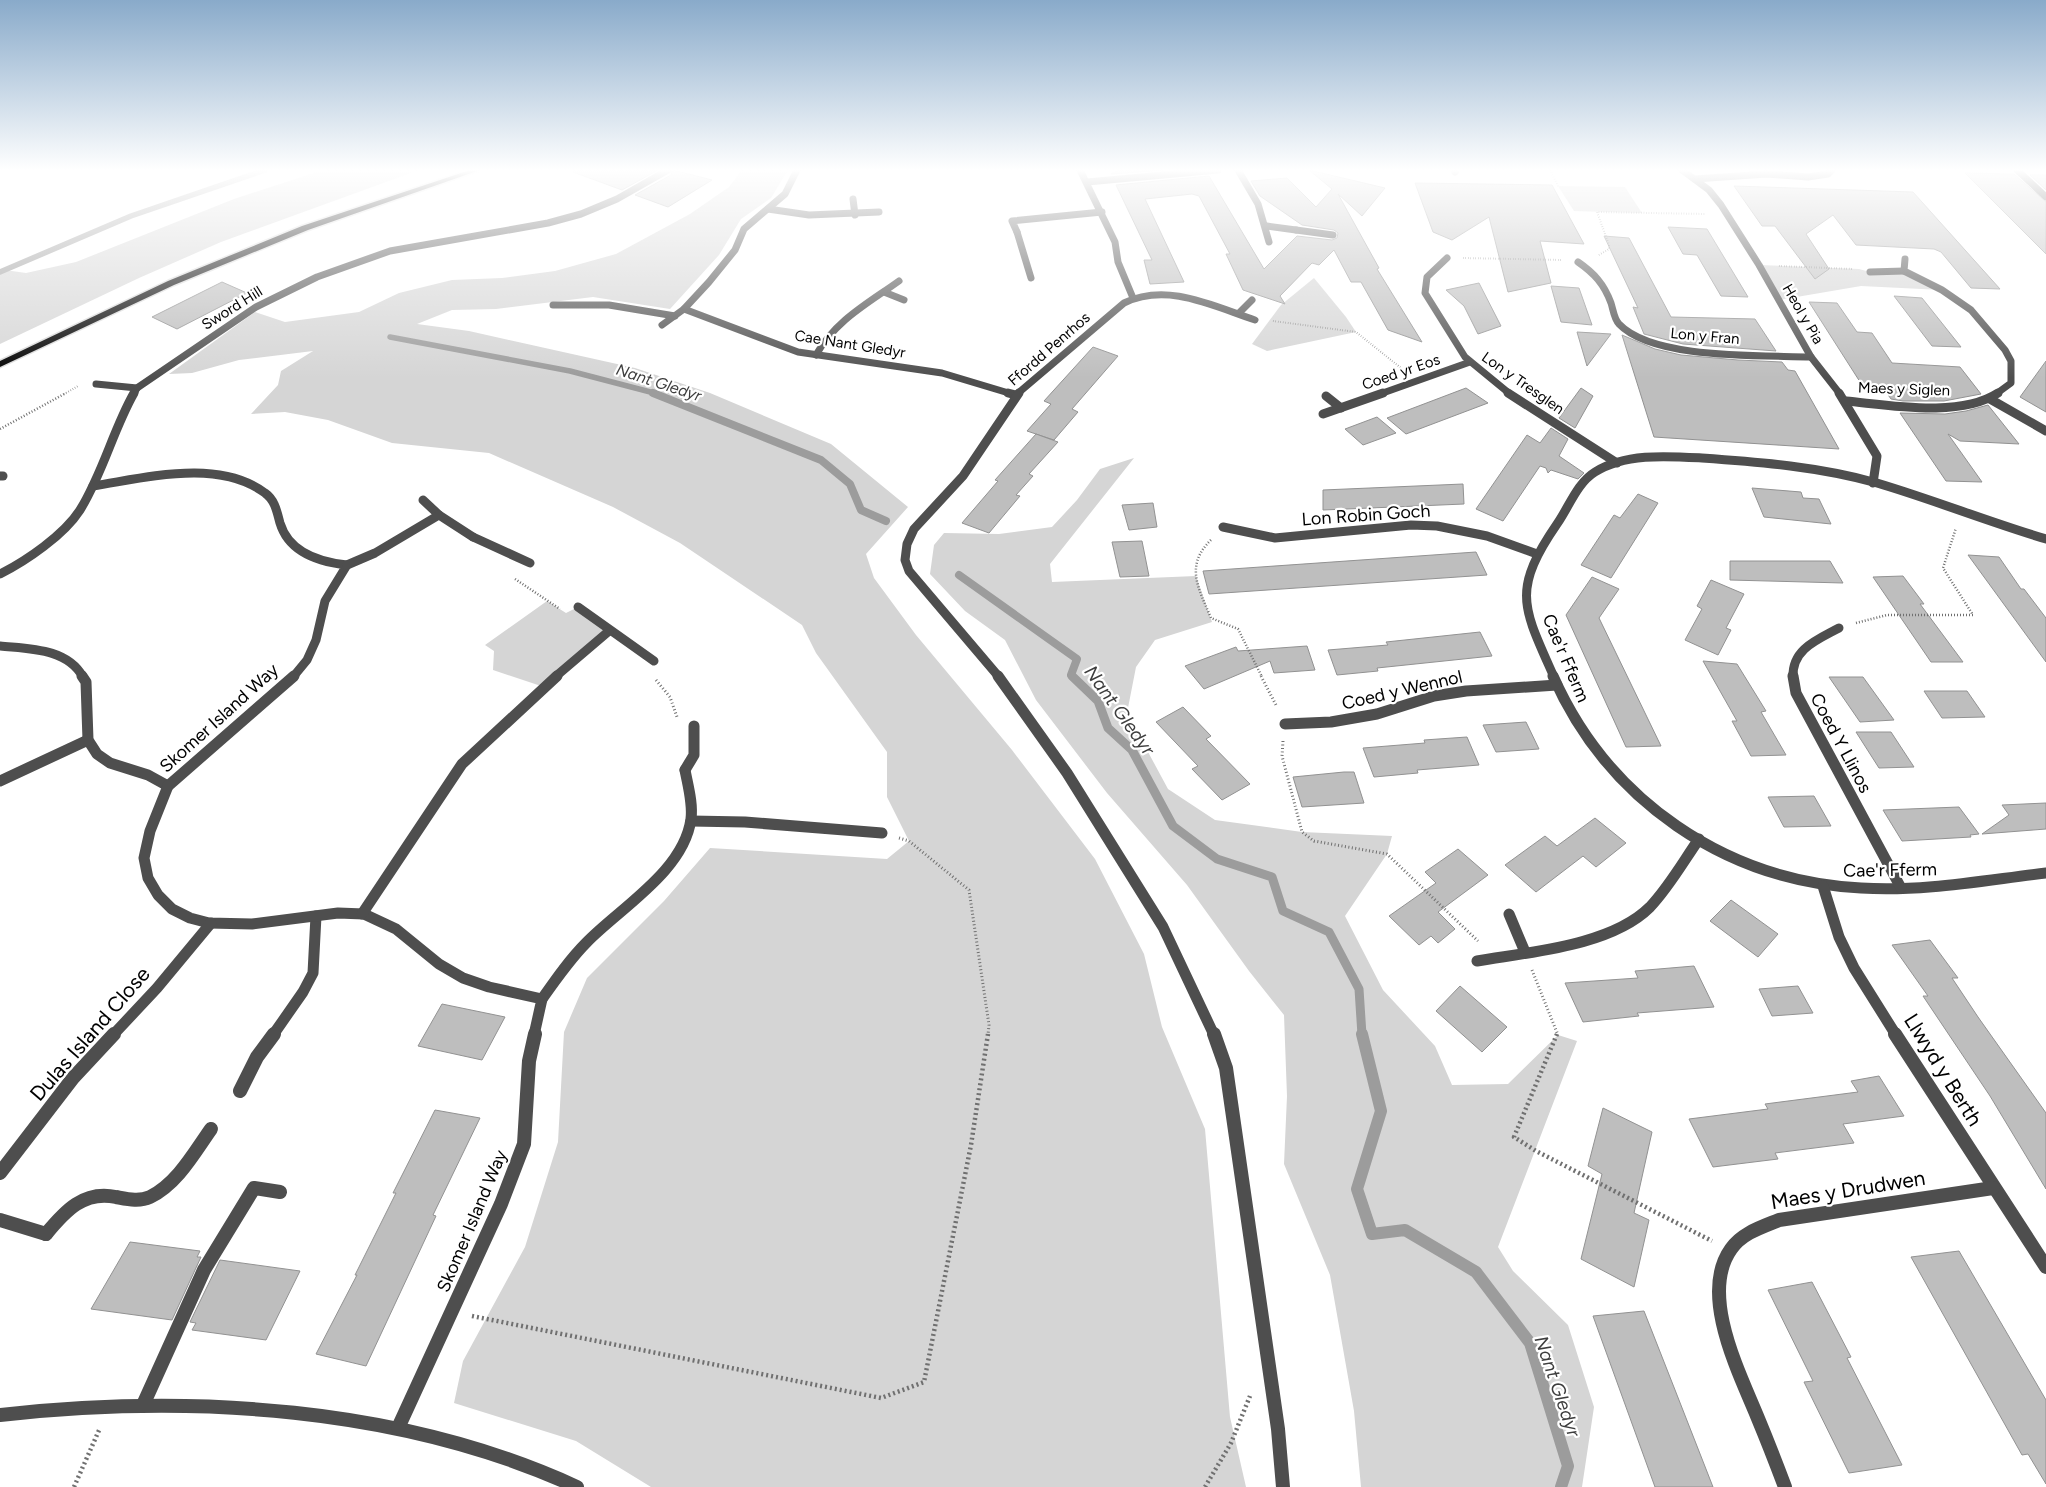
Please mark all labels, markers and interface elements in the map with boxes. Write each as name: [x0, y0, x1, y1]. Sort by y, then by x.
street label: Heol y Pia: [1779, 281, 1827, 347]
street label: Sword Hill: [198, 282, 266, 334]
street label: Ffordd Penrhos: [1004, 308, 1094, 390]
street label: Lon y Fran: [1670, 324, 1740, 348]
street label: Cae Nant Gledyr: [793, 326, 907, 362]
street label: Lon y Tresglen: [1478, 348, 1568, 418]
street label: Coed yr Eos: [1360, 350, 1442, 394]
water label: Nant Gledyr: [614, 360, 704, 405]
street label: Maes y Siglen: [1858, 378, 1950, 400]
street label: Lon Robin Goch: [1301, 500, 1431, 530]
street label: Cae'r Fferm: [1538, 611, 1594, 705]
street label: Skomer Island Way: [155, 659, 283, 777]
water label: Nant Gledyr: [1079, 661, 1160, 760]
street label: Coed y Wennol: [1340, 665, 1464, 715]
street label: Coed Y Llinos: [1805, 689, 1877, 797]
street label: Cae'r Fferm: [1843, 858, 1937, 882]
street label: Dulas Island Close: [25, 961, 155, 1106]
street label: Llwyd y Berth: [1899, 1009, 1988, 1130]
street label: Skomer Island Way: [432, 1146, 512, 1295]
street label: Maes y Drudwen: [1769, 1165, 1927, 1214]
water label: Nant Gledyr: [1530, 1333, 1586, 1440]

